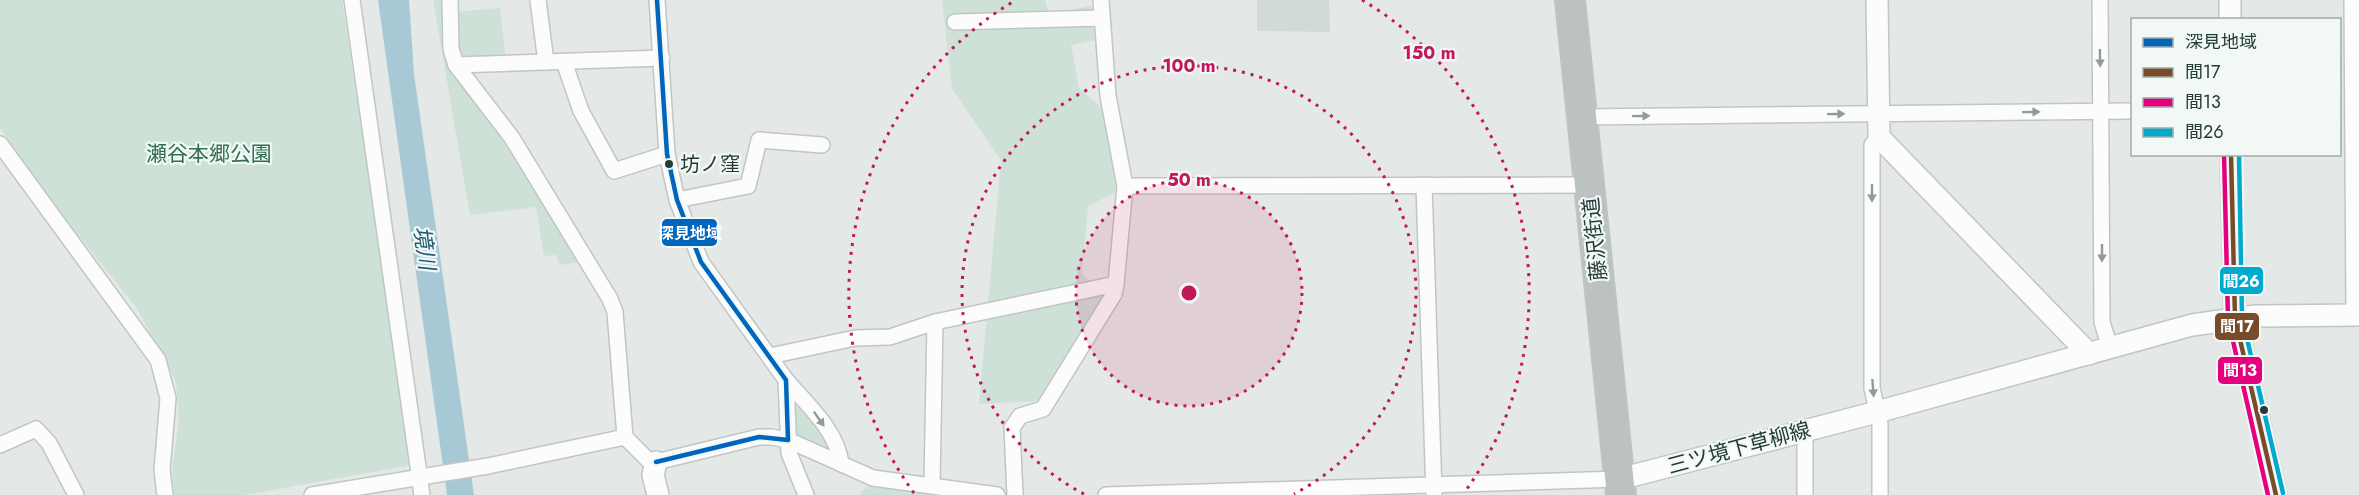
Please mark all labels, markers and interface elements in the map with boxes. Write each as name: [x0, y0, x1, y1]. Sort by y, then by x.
legend: [2131, 18, 2341, 156]
text: 深見地域: [2185, 29, 2257, 55]
text: 150 m: [1403, 40, 1455, 66]
one-way arrow: [2095, 49, 2105, 68]
text: 100 m: [1162, 53, 1216, 79]
text: 間17: [2185, 59, 2221, 85]
text: 間13: [2185, 89, 2221, 115]
one-way arrow: [2021, 107, 2040, 117]
one-way arrow: [1826, 109, 1845, 119]
one-way arrow: [1631, 111, 1650, 121]
text: 間26: [2185, 119, 2224, 145]
park label: 瀬谷本郷公園: [146, 139, 272, 169]
place label: 坊ノ窪: [680, 150, 740, 179]
marker: 坊ノ窪: [663, 158, 675, 170]
text: 50 m: [1167, 167, 1211, 193]
one-way arrow: [1867, 183, 1877, 202]
street label: 藤沢街道: [1576, 196, 1614, 282]
line badge: 深見地域: [661, 218, 718, 247]
text: 深見地域: [658, 222, 722, 245]
water label: 境川: [406, 224, 444, 274]
one-way arrow: [2097, 244, 2106, 263]
line badge: 間26: [2219, 266, 2264, 295]
text: 間26: [2222, 270, 2260, 293]
centre of rings: [1179, 283, 1199, 303]
line badge: 間17: [2214, 312, 2260, 341]
text: 間17: [2220, 315, 2254, 338]
line badge: 間13: [2217, 356, 2263, 385]
text: 間13: [2223, 359, 2257, 382]
one-way arrow: [1868, 378, 1877, 397]
unlabelled marker: [2258, 404, 2270, 416]
one-way arrow: [813, 411, 825, 427]
street label: 三ツ境下草柳線: [1664, 414, 1814, 482]

